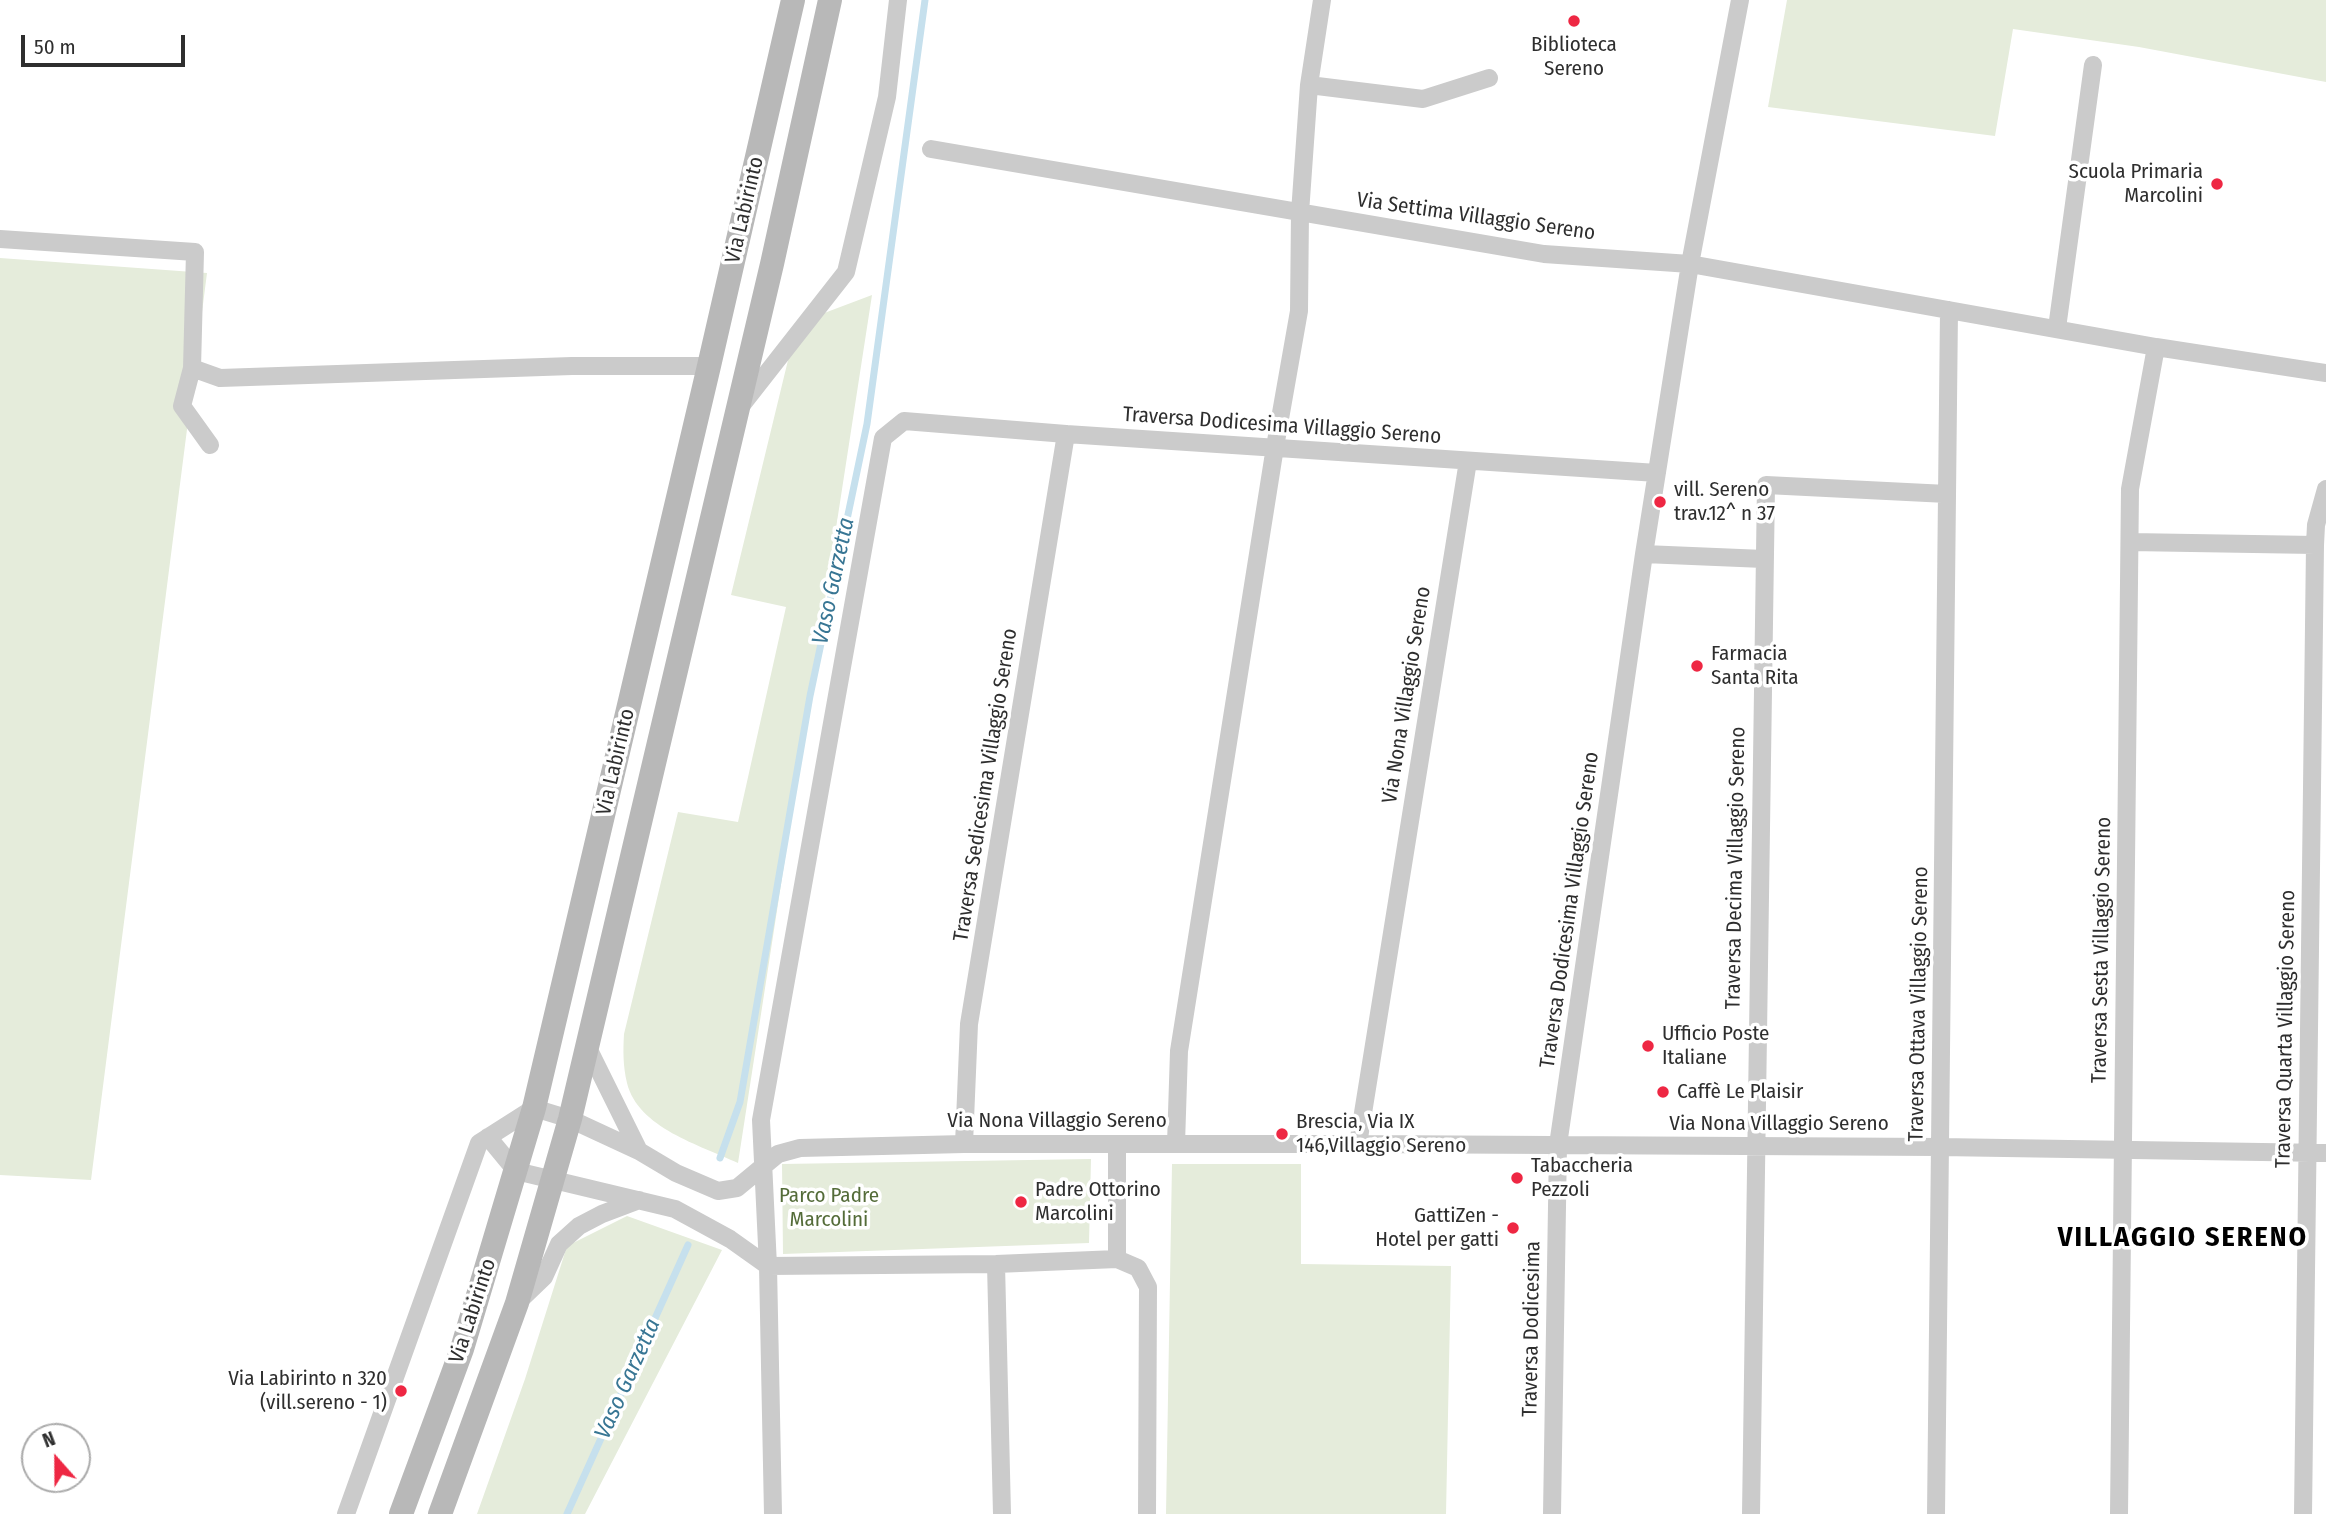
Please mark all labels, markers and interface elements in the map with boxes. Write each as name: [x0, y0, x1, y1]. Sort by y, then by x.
marker: Biblioteca Sereno: [1566, 13, 1582, 29]
scale bar: [24, 21, 189, 65]
place label: Biblioteca Sereno: [1531, 32, 1617, 82]
text: 50 m: [34, 34, 76, 60]
street label: Via Labirinto: [721, 154, 769, 266]
place label: Scuola Primaria Marcolini: [2069, 159, 2203, 209]
marker: Scuola Primaria Marcolini: [2209, 176, 2225, 192]
street label: Via Settima Villaggio Sereno: [1355, 188, 1597, 246]
street label: Traversa Dodicesima Villaggio Sereno: [1122, 402, 1442, 450]
place label: vill. Sereno trav.12^ n 37: [1674, 477, 1775, 527]
marker: vill. Sereno trav.12^ n 37: [1652, 494, 1668, 510]
water label: Vaso Garzetta: [807, 515, 861, 647]
street label: Via Nona Villaggio Sereno: [1377, 585, 1437, 805]
street label: Traversa Sedicesima Villaggio Sereno: [949, 627, 1023, 943]
place label: Farmacia Santa Rita: [1711, 641, 1798, 691]
marker: Farmacia Santa Rita: [1689, 658, 1705, 674]
street label: Via Labirinto: [592, 706, 640, 818]
street label: Traversa Decima Villaggio Sereno: [1721, 726, 1751, 1010]
street label: Traversa Dodicesima Villaggio Sereno: [1535, 750, 1605, 1070]
street label: Traversa Sesta Villaggio Sereno: [2087, 817, 2117, 1083]
street label: Traversa Ottava Villaggio Sereno: [1904, 866, 1934, 1142]
street label: Traversa Quarta Villaggio Sereno: [2271, 890, 2301, 1168]
place label: Ufficio Poste Italiane: [1662, 1021, 1769, 1071]
marker: Ufficio Poste Italiane: [1640, 1038, 1656, 1054]
place label: Caffè Le Plaisir: [1677, 1079, 1803, 1105]
marker: Caffè Le Plaisir: [1655, 1084, 1671, 1100]
street label: Via Nona Villaggio Sereno: [947, 1108, 1167, 1134]
place label: Brescia, Via IX 146,Villaggio Sereno: [1296, 1109, 1466, 1159]
street label: Via Nona Villaggio Sereno: [1669, 1111, 1889, 1137]
marker: Brescia, Via IX 146,Villaggio Sereno: [1274, 1126, 1290, 1142]
place label: Tabaccheria Pezzoli: [1531, 1153, 1633, 1203]
marker: Tabaccheria Pezzoli: [1509, 1170, 1525, 1186]
place label: Padre Ottorino Marcolini: [1035, 1177, 1161, 1227]
park label: Parco Padre Marcolini: [779, 1183, 879, 1233]
marker: Padre Ottorino Marcolini: [1013, 1194, 1029, 1210]
place label: GattiZen - Hotel per gatti: [1375, 1203, 1499, 1253]
marker: GattiZen - Hotel per gatti: [1505, 1220, 1521, 1236]
district label: VILLAGGIO SERENO: [2060, 1221, 2306, 1255]
street label: Traversa Dodicesima: [1518, 1241, 1546, 1417]
street label: Via Labirinto: [444, 1256, 502, 1366]
water label: Vaso Garzetta: [589, 1314, 667, 1444]
place label: Via Labirinto n 320 (vill.sereno - 1): [228, 1366, 387, 1416]
marker: Via Labirinto n 320 (vill.sereno - 1): [393, 1383, 409, 1399]
north arrow: [21, 1423, 91, 1493]
text: N: [40, 1427, 58, 1453]

